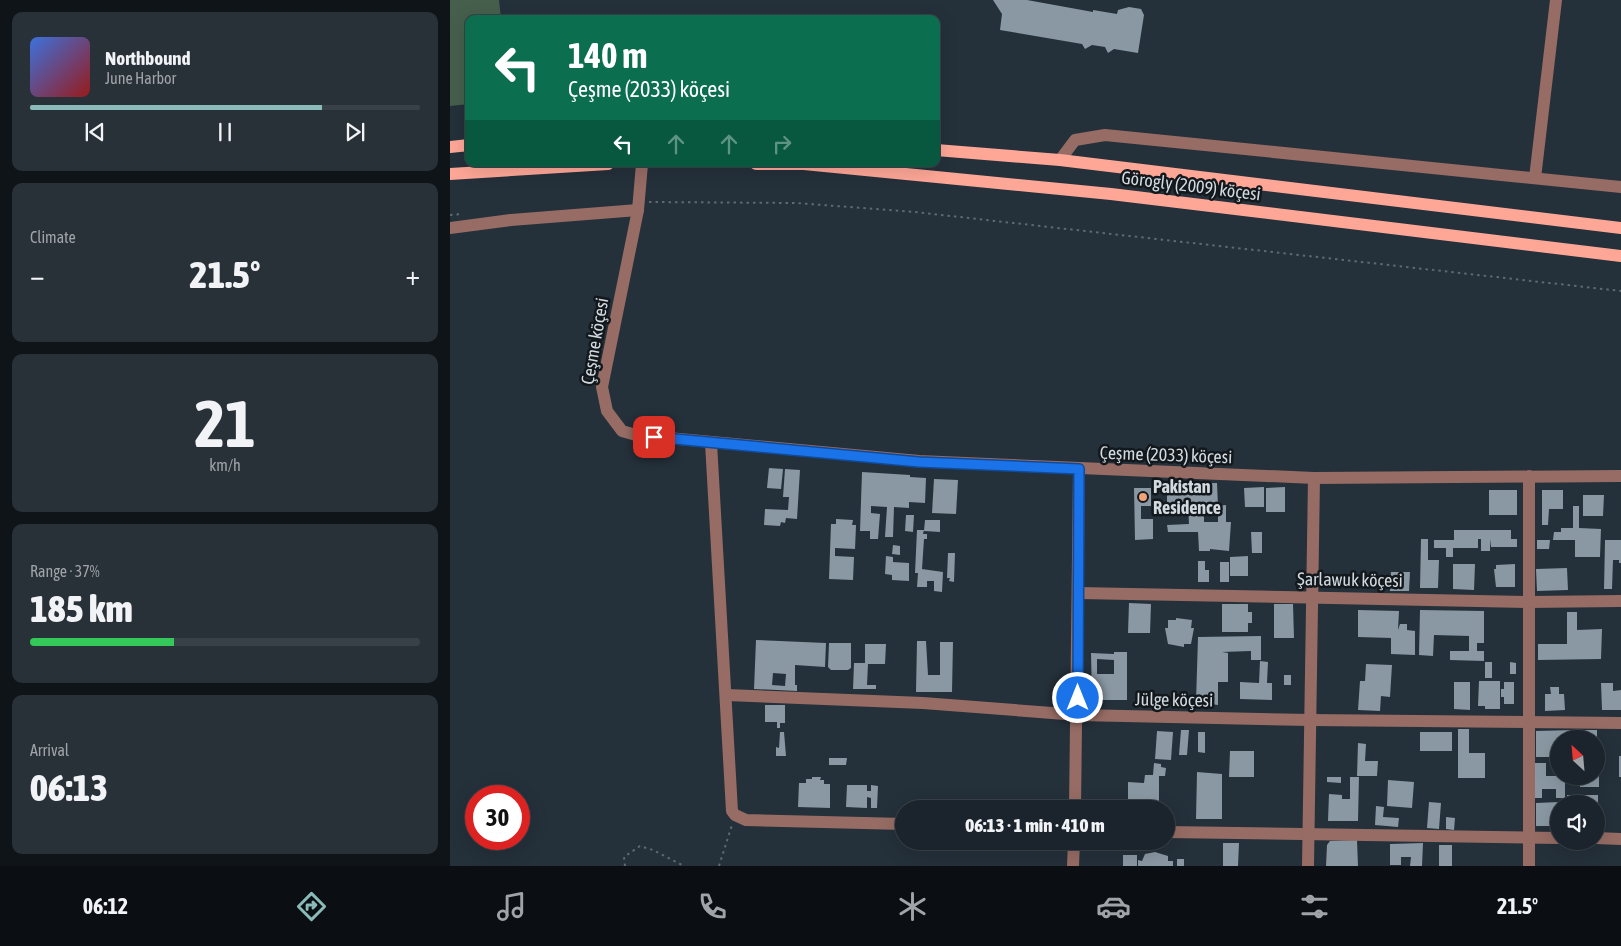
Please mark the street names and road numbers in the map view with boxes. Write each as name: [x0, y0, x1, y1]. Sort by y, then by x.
street label: Görogly (2009) köçesi: [1120, 167, 1262, 204]
street label: Çeşme köçesi: [577, 296, 612, 386]
street label: Çeşme (2033) köçesi: [1099, 442, 1233, 467]
street label: Şarlawuk köçesi: [1297, 568, 1403, 591]
street label: Jülge köçesi: [1135, 688, 1213, 711]

